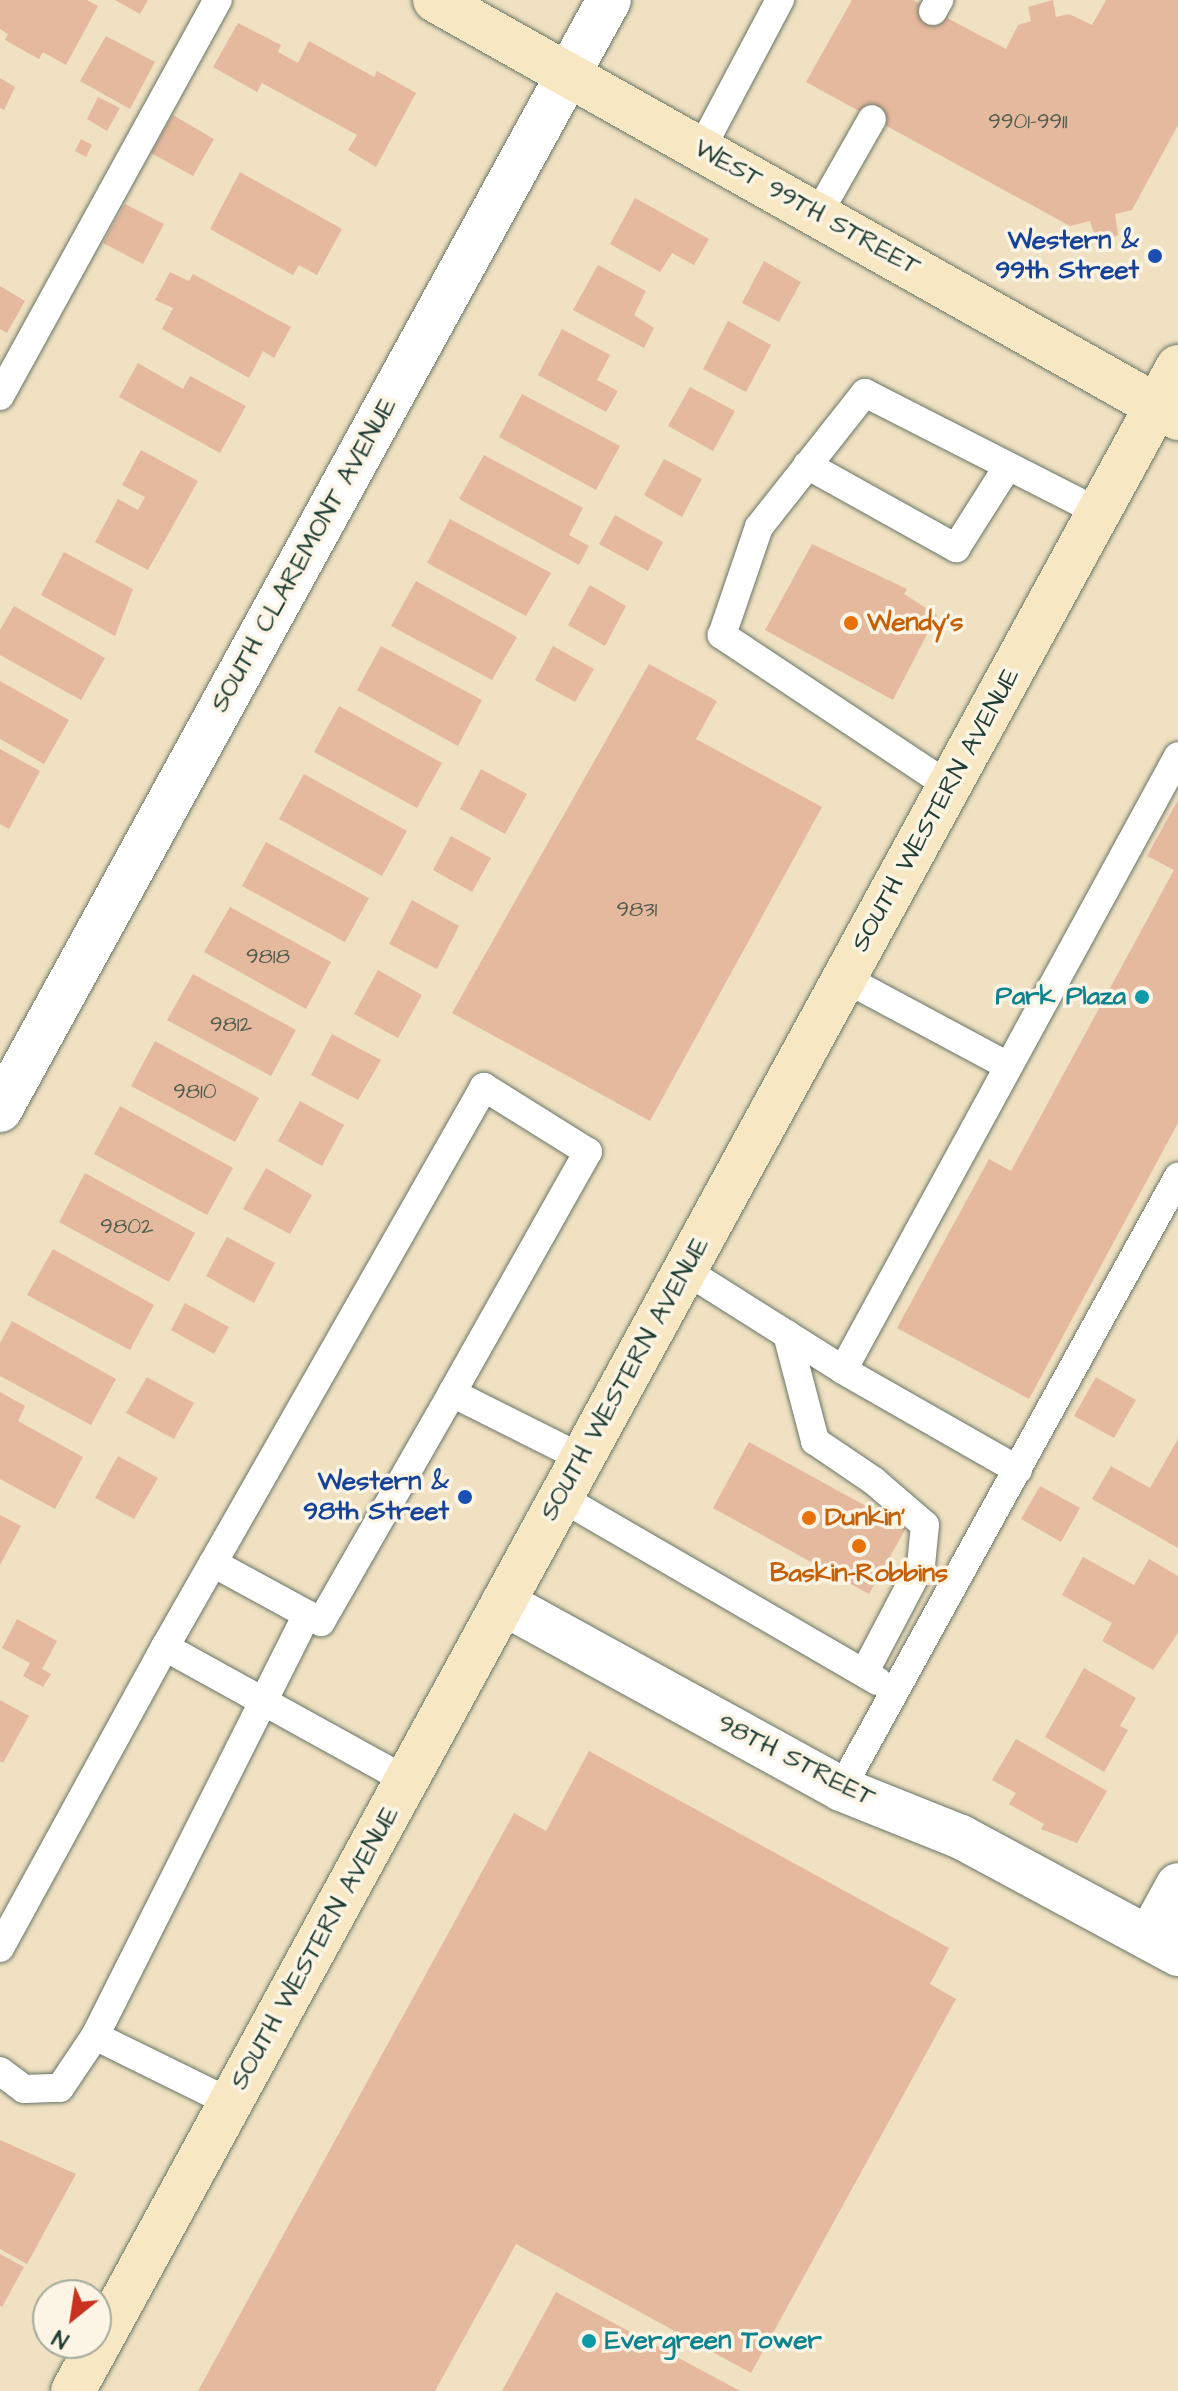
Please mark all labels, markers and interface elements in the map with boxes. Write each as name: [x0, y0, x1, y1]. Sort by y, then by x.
house number: 9901-9911: [988, 109, 1068, 135]
street label: WEST 99TH STREET: [689, 133, 925, 283]
place label: Western & 99th Street: [995, 225, 1139, 286]
marker: Western & 99th Street: [1146, 247, 1164, 265]
street label: SOUTH CLAREMONT AVENUE: [204, 392, 404, 718]
place label: Wendy's: [867, 607, 963, 639]
marker: Wendy's: [842, 614, 860, 632]
street label: SOUTH WESTERN AVENUE: [845, 663, 1027, 957]
house number: 9831: [617, 897, 657, 923]
house number: 9818: [246, 944, 290, 970]
place label: Park Plaza: [995, 981, 1126, 1013]
marker: Park Plaza: [1133, 988, 1151, 1006]
house number: 9812: [210, 1012, 252, 1038]
house number: 9810: [173, 1079, 217, 1105]
house number: 9802: [100, 1214, 154, 1240]
street label: SOUTH WESTERN AVENUE: [534, 1232, 716, 1526]
place label: Western & 98th Street: [303, 1466, 449, 1528]
marker: Western & 98th Street: [456, 1488, 474, 1506]
place label: Dunkin': [825, 1502, 905, 1534]
marker: Dunkin': [800, 1509, 818, 1527]
marker: Baskin-Robbins: [850, 1537, 868, 1555]
place label: Baskin-Robbins: [770, 1558, 948, 1590]
street label: 98TH STREET: [712, 1708, 880, 1814]
street label: SOUTH WESTERN AVENUE: [224, 1801, 406, 2095]
north arrow: [32, 2279, 112, 2359]
text: N: [47, 2322, 74, 2355]
place label: Evergreen Tower: [605, 2325, 822, 2357]
marker: Evergreen Tower: [580, 2332, 598, 2350]

